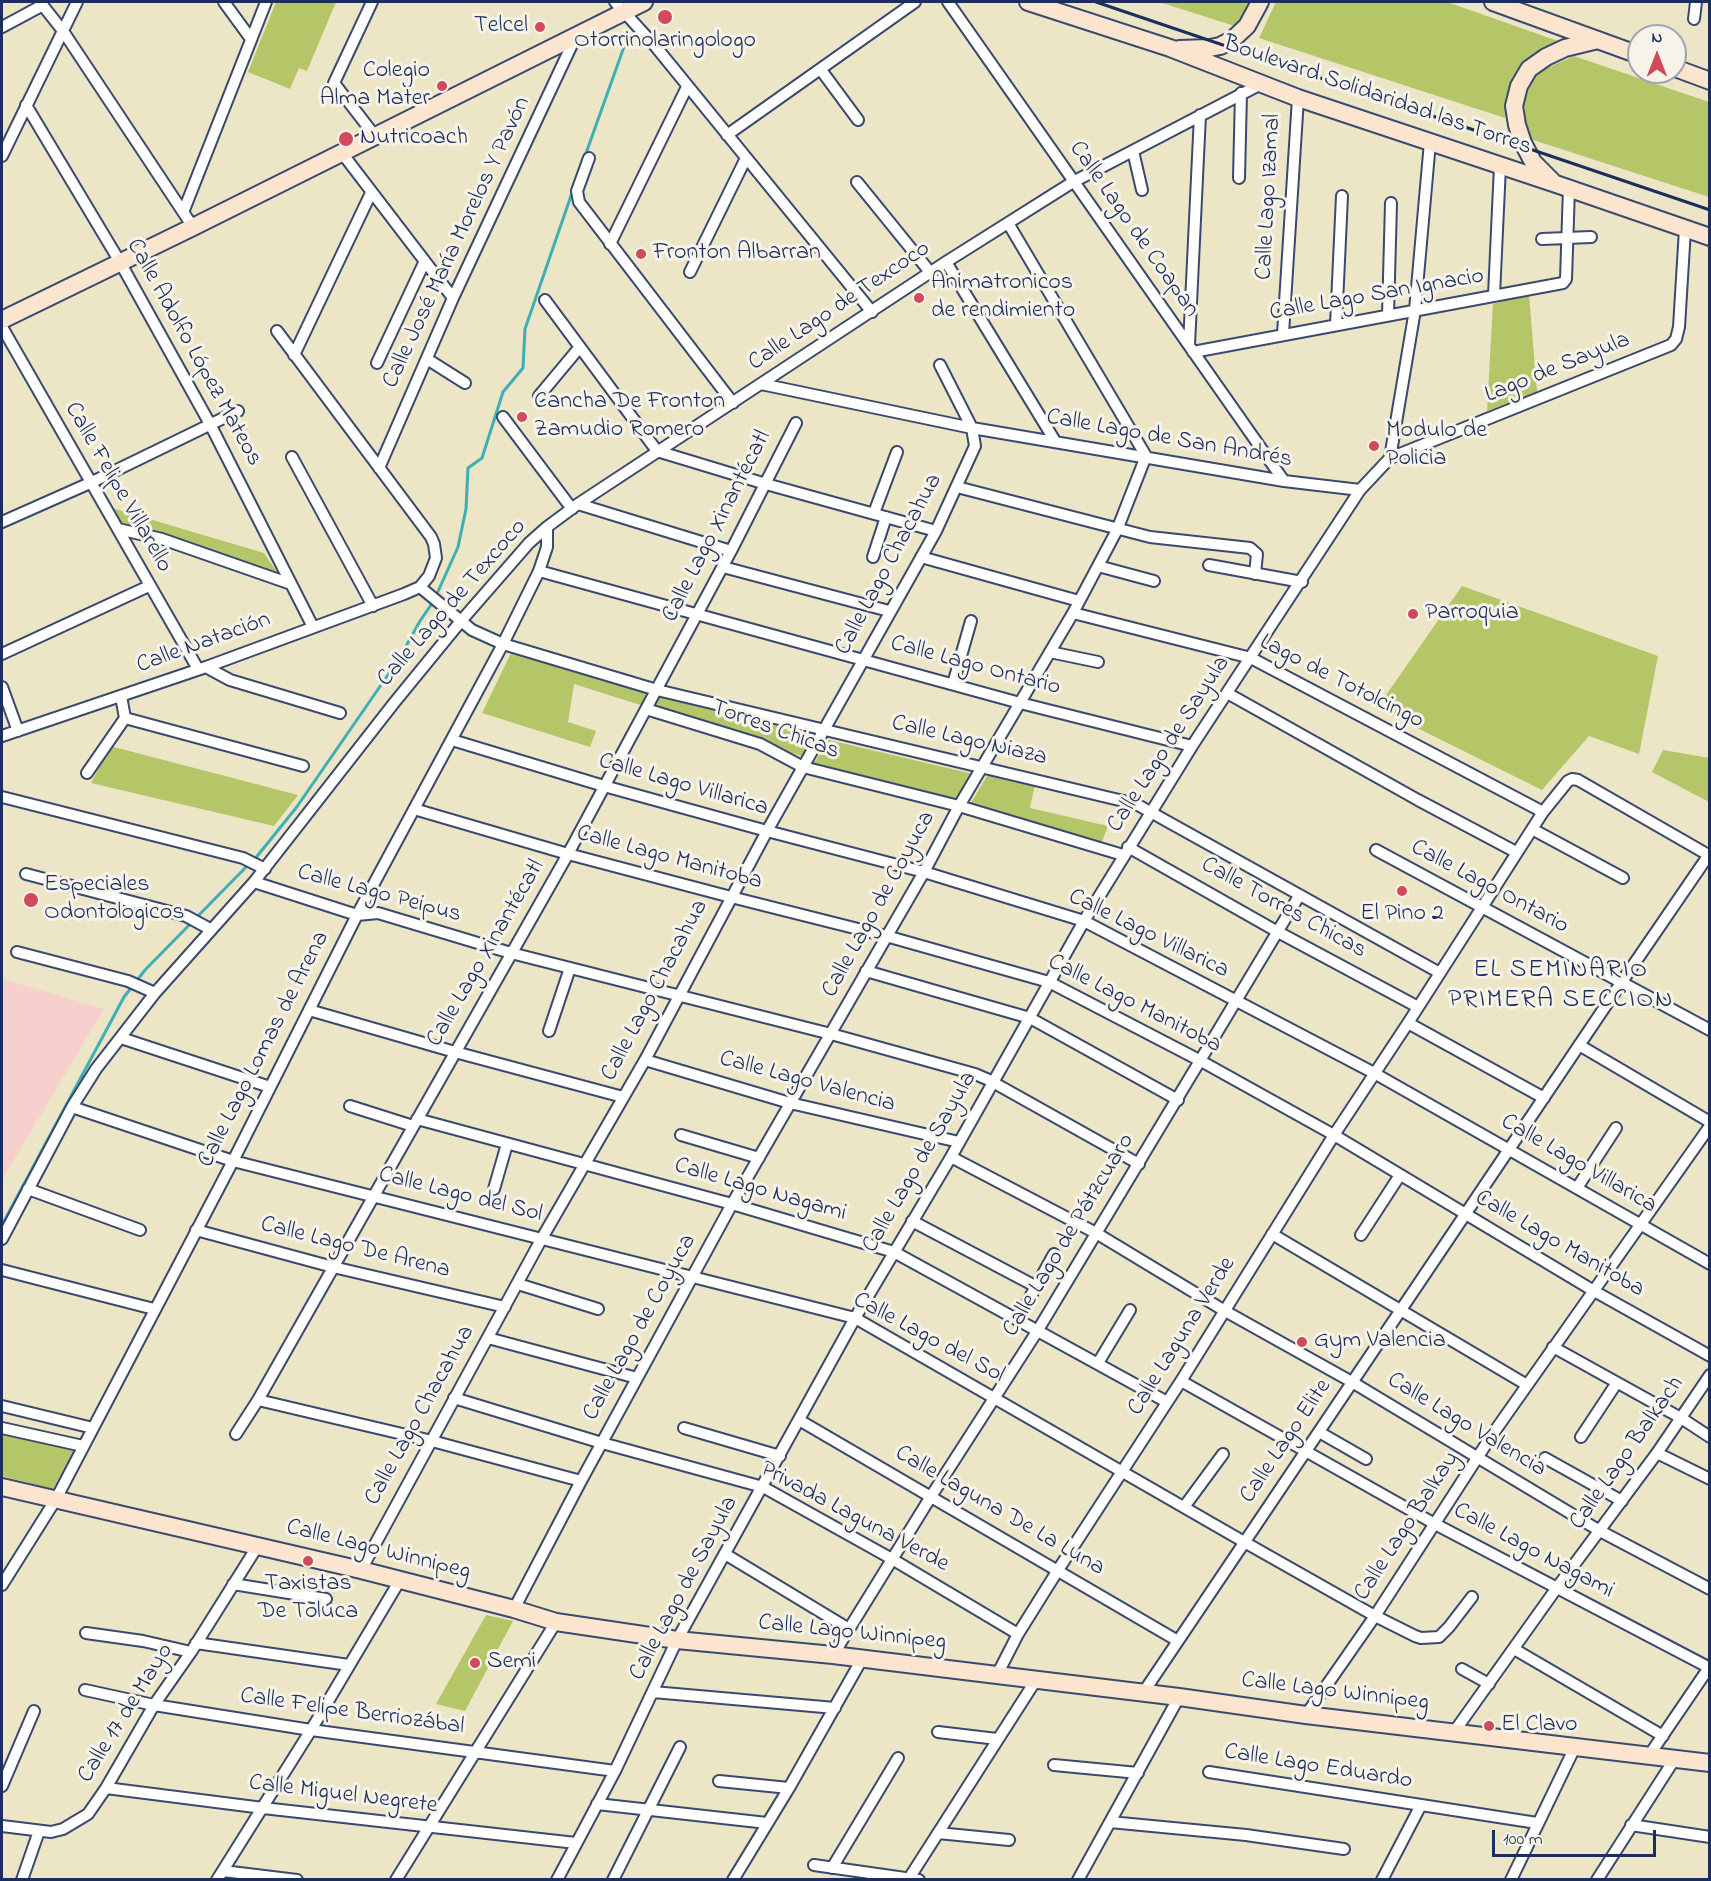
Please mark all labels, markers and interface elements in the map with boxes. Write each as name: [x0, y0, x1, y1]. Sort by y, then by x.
marker: Otorrinolaringologo: [656, 8, 674, 26]
place label: Telcel: [474, 13, 528, 41]
marker: Telcel: [533, 20, 547, 34]
north arrow: [1627, 24, 1687, 84]
text: N: [1652, 26, 1662, 50]
place label: Otorrinolaringologo: [574, 28, 756, 56]
street label: Boulevard Solidaridad las Torres: [1219, 31, 1535, 163]
place label: Colegio Alma Mater: [320, 58, 430, 114]
marker: Colegio Alma Mater: [435, 79, 449, 93]
street label: Calle José María Morelos Y Pavón: [378, 93, 538, 393]
street label: Calle Lago Izamal: [1251, 113, 1289, 281]
place label: Nutricoach: [360, 125, 468, 153]
marker: Nutricoach: [337, 130, 355, 148]
street label: Calle Lago de Coapan: [1061, 136, 1205, 324]
street label: Calle Adolfo López Mateos: [118, 234, 268, 472]
street label: Calle Lago de Texcoco: [744, 235, 936, 379]
place label: Fronton Albarran: [653, 240, 821, 268]
marker: Fronton Albarran: [634, 247, 648, 261]
street label: Calle Lago San Ignacio: [1268, 263, 1486, 329]
place label: Animatronicos de rendimiento: [931, 270, 1075, 326]
marker: Animatronicos de rendimiento: [912, 291, 926, 305]
street label: Lago de Sayula: [1481, 327, 1635, 411]
place label: Cancha De Fronton Zamudio Romero: [534, 389, 725, 445]
street label: Calle Felipe Villarello: [57, 398, 177, 578]
street label: Calle Lago de San Andrés: [1044, 404, 1294, 476]
marker: Cancha De Fronton Zamudio Romero: [515, 410, 529, 424]
place label: Modulo de Policia: [1386, 418, 1487, 474]
street label: Calle Lago Xinantécatl: [657, 426, 779, 628]
marker: Modulo de Policia: [1367, 439, 1381, 453]
street label: Calle Lago Chacahua: [830, 469, 950, 661]
street label: Calle Lago de Texcoco: [372, 514, 534, 694]
place label: Parroquia: [1425, 600, 1519, 628]
street label: Calle Natación: [133, 606, 275, 682]
marker: Parroquia: [1406, 607, 1420, 621]
street label: Lago de Totolcingo: [1254, 629, 1428, 737]
street label: Calle Lago Ontario: [887, 630, 1063, 704]
street label: Calle Lago de Sayula: [1102, 651, 1238, 839]
street label: Torres Chicas: [707, 695, 843, 767]
street label: Calle Lago Niaza: [889, 710, 1049, 774]
street label: Calle Lago Villarica: [595, 748, 771, 824]
street label: Calle Lago de Coyuca: [817, 807, 943, 1003]
street label: Calle Lago Manitoba: [573, 820, 765, 898]
street label: Calle Lago Ontario: [1405, 834, 1573, 942]
street label: Calle Torres Chicas: [1195, 852, 1371, 966]
street label: Calle Lago Xinantécatl: [422, 855, 552, 1053]
street label: Calle Lago Peipus: [294, 859, 464, 931]
place label: Especiales Odontologicos: [44, 872, 184, 928]
street label: Calle Lago Villarica: [1063, 884, 1233, 986]
marker: El Pino 2: [1395, 884, 1409, 898]
marker: Especiales Odontologicos: [22, 891, 40, 909]
street label: Calle Lago Chacahua: [596, 895, 716, 1087]
place label: El Pino 2: [1360, 901, 1444, 929]
street label: Calle Lago Lomas de Arena: [193, 927, 337, 1173]
street label: Calle Lago Manitoba: [1042, 949, 1226, 1061]
district label: EL SEMINARIO PRIMERA SECCION: [1448, 956, 1674, 1018]
street label: Calle Lago Valencia: [716, 1046, 898, 1120]
street label: Calle Lago de Sayula: [857, 1067, 985, 1259]
street label: Calle Lago Villarica: [1495, 1109, 1661, 1221]
street label: Calle Lago de Pátzcuaro: [998, 1129, 1142, 1343]
street label: Calle Lago Nagami: [671, 1153, 849, 1229]
street label: Calle Lago del Sol: [375, 1162, 545, 1230]
street label: Calle Lago Manitoba: [1469, 1185, 1649, 1305]
street label: Calle Lago De Arena: [257, 1212, 453, 1286]
street label: Calle Lago de Coyuca: [578, 1230, 704, 1426]
street label: Calle Laguna Verde: [1123, 1252, 1243, 1422]
street label: Calle Lago del Sol: [847, 1287, 1009, 1391]
street label: Calle Lago Chacahua: [360, 1321, 482, 1511]
place label: Gym Valencia: [1314, 1328, 1446, 1356]
marker: Gym Valencia: [1295, 1335, 1309, 1349]
street label: Calle Lago Valencia: [1381, 1367, 1551, 1485]
street label: Calle Lago Balkach: [1564, 1372, 1692, 1536]
street label: Calle Lago Elite: [1235, 1374, 1339, 1510]
street label: Calle Laguna De La Luna: [889, 1440, 1109, 1584]
street label: Calle Lago Balkay: [1349, 1447, 1467, 1607]
street label: Privada Laguna Verde: [755, 1456, 953, 1580]
street label: Calle Lago de Sayula: [624, 1492, 746, 1686]
street label: Calle Lago Nagami: [1448, 1498, 1618, 1606]
street label: Calle Lago Winnipeg: [283, 1514, 473, 1588]
marker: Taxistas De Toluca: [301, 1554, 315, 1568]
place label: Taxistas De Toluca: [258, 1571, 358, 1627]
street label: Calle Lago Winnipeg: [757, 1610, 947, 1658]
street label: Calle 17 de Mayo: [73, 1639, 181, 1789]
place label: Semi: [487, 1649, 536, 1677]
marker: Semi: [468, 1656, 482, 1670]
street label: Calle Lago Winnipeg: [1240, 1667, 1430, 1719]
street label: Calle Felipe Berriozábal: [238, 1683, 466, 1743]
place label: El Clavo: [1501, 1712, 1577, 1740]
marker: El Clavo: [1482, 1719, 1496, 1733]
street label: Calle Lago Eduardo: [1222, 1739, 1414, 1797]
street label: Calle Miguel Negrete: [247, 1770, 439, 1822]
scale bar: [1495, 1818, 1658, 1856]
text: 100 m: [1503, 1827, 1543, 1853]

